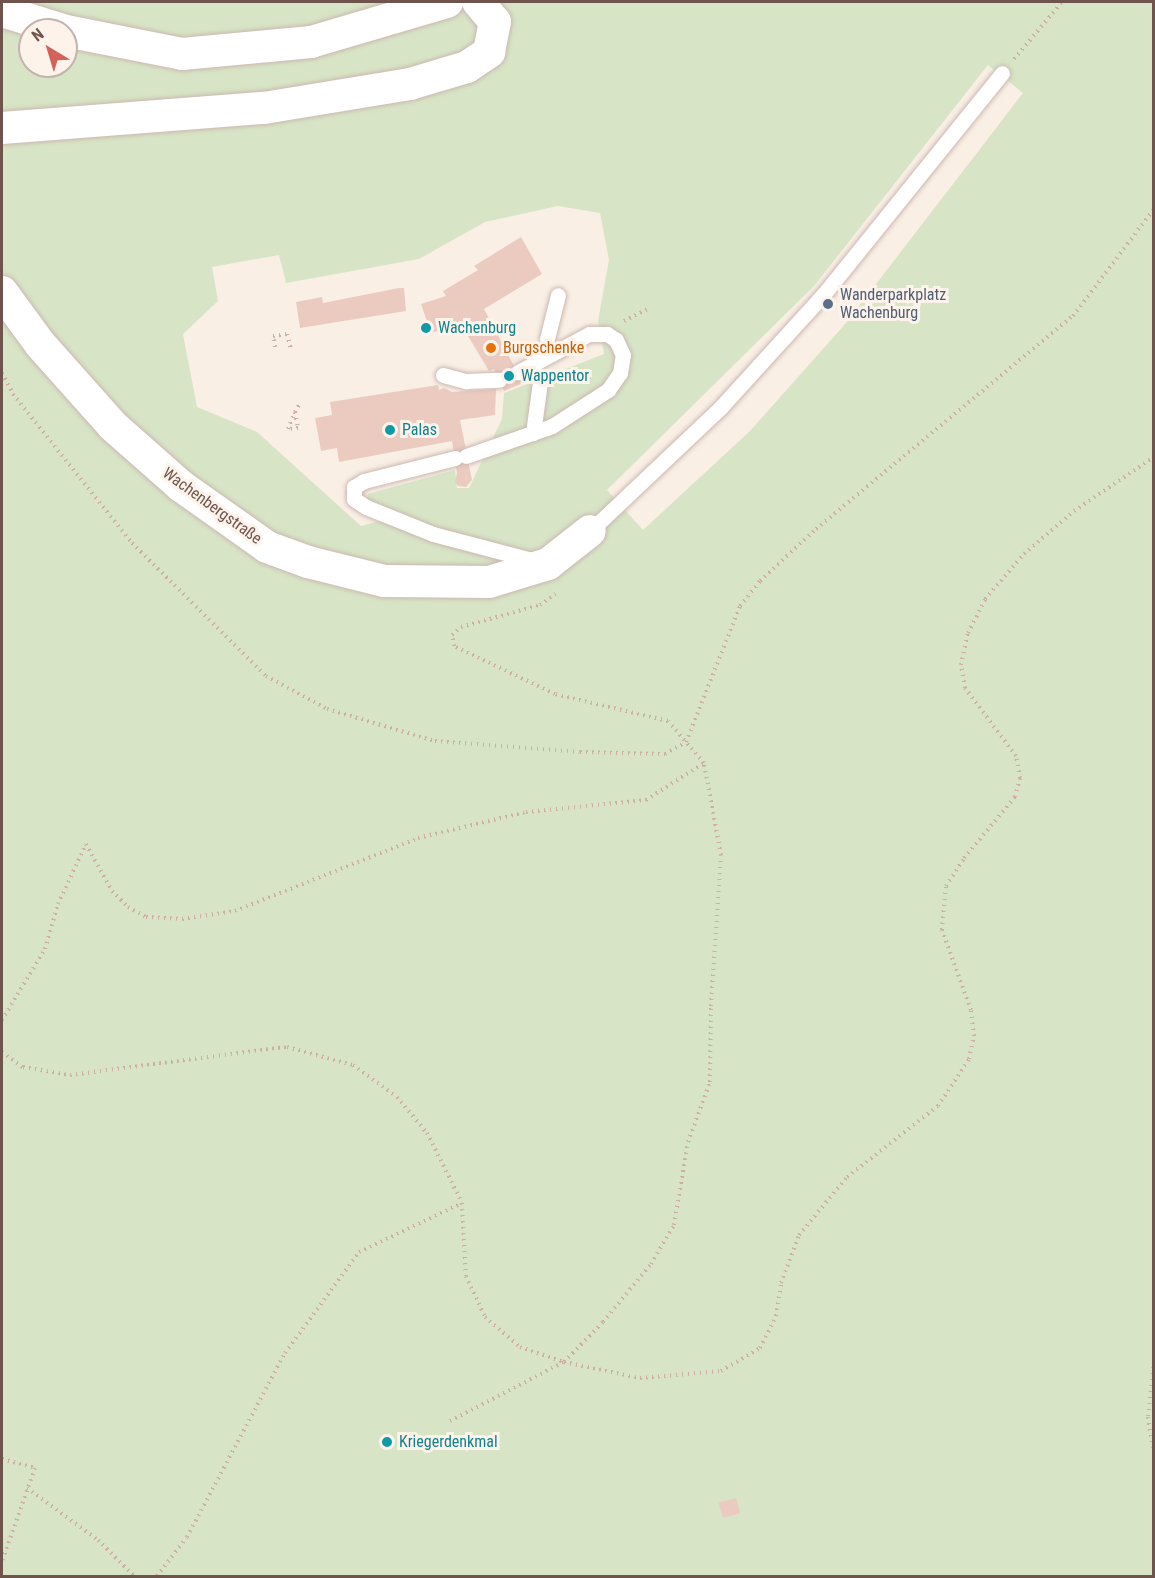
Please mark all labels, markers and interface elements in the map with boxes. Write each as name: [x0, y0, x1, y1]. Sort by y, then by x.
north arrow: [18, 18, 78, 78]
text: N: [28, 25, 48, 46]
place label: Wanderparkplatz Wachenburg: [840, 285, 946, 323]
marker: Wanderparkplatz Wachenburg: [821, 297, 835, 311]
place label: Wachenburg: [438, 318, 516, 338]
marker: Wachenburg: [419, 321, 433, 335]
place label: Burgschenke: [503, 338, 584, 358]
marker: Burgschenke: [484, 341, 498, 355]
place label: Wappentor: [521, 366, 589, 386]
marker: Wappentor: [502, 369, 516, 383]
place label: Palas: [402, 420, 437, 440]
marker: Palas: [383, 423, 397, 437]
street label: Wachenbergstraße: [159, 464, 265, 548]
place label: Kriegerdenkmal: [399, 1432, 498, 1452]
marker: Kriegerdenkmal: [380, 1435, 394, 1449]

